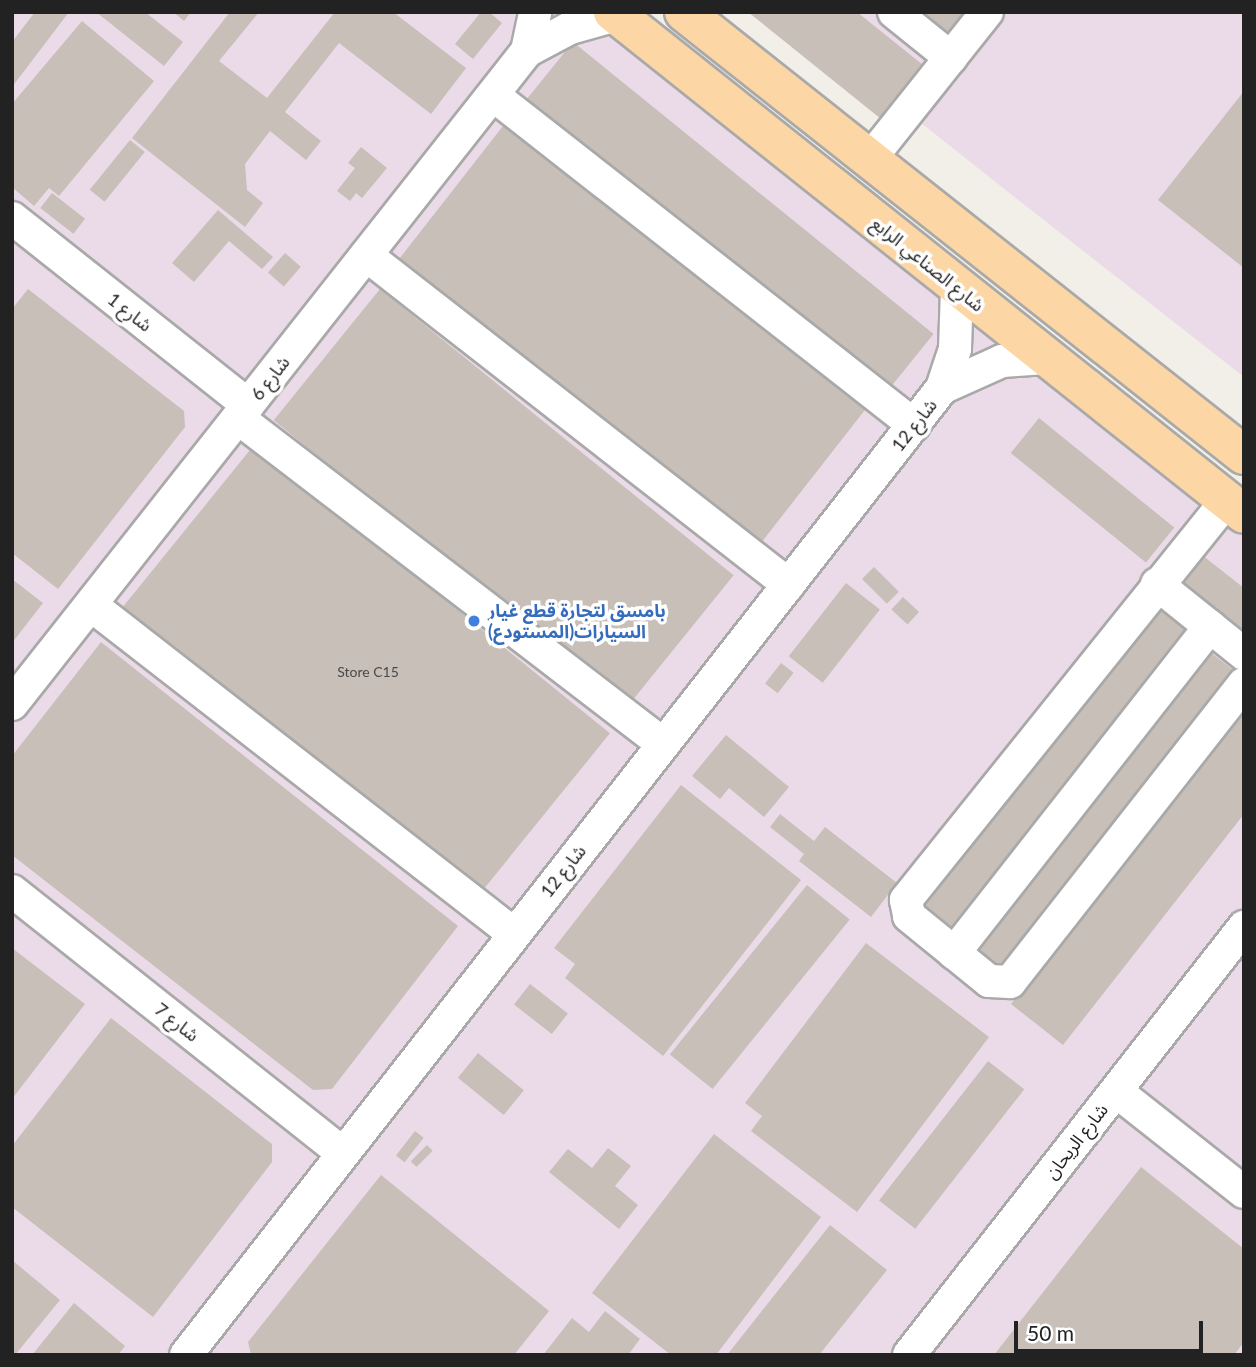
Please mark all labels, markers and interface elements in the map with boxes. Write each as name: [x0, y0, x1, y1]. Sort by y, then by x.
street label: شارع الصناعي الرابع: [867, 212, 989, 316]
street label: شارع 1: [104, 288, 156, 336]
street label: شارع 6: [246, 352, 294, 404]
street label: شارع 12: [887, 394, 941, 456]
place label: بامسق لتجارة قطع غيار السيارات(المستودع): [488, 600, 666, 642]
marker: بامسق لتجارة قطع غيار السيارات(المستودع): [466, 613, 482, 629]
house number: Store C15: [337, 664, 399, 680]
street label: شارع 12: [536, 840, 590, 902]
street label: شارع 7: [151, 998, 203, 1046]
street label: شارع الريحان: [1040, 1099, 1112, 1183]
scale bar: [1018, 1308, 1207, 1352]
text: 50 m: [1027, 1320, 1074, 1345]

